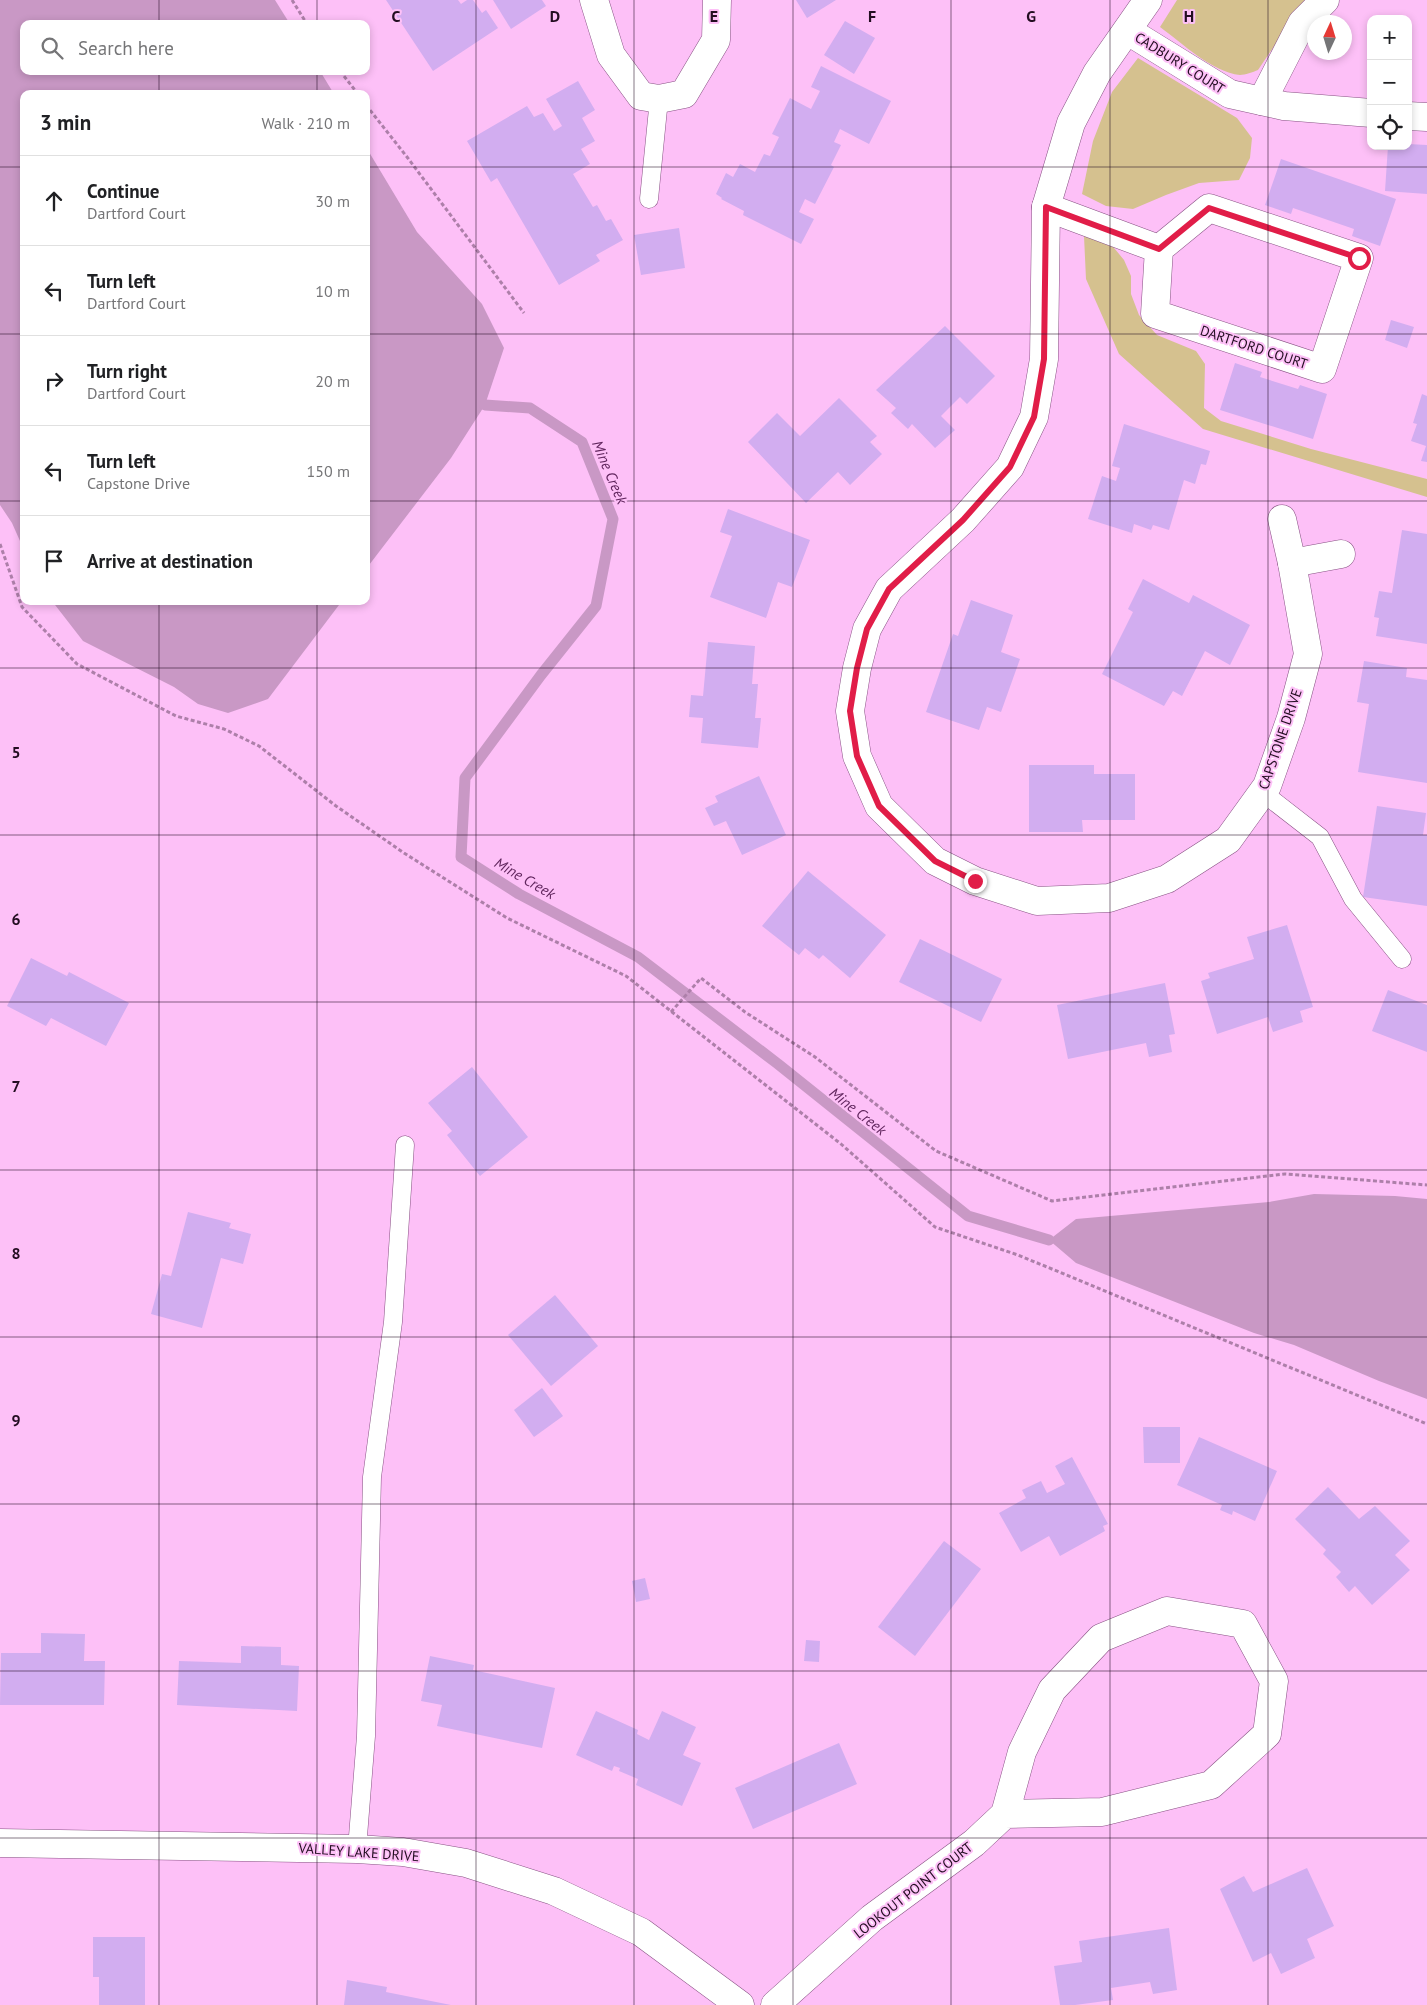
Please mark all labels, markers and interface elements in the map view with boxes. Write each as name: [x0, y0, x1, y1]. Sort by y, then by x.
text: C: [392, 6, 401, 26]
text: D: [550, 6, 560, 26]
text: E: [710, 6, 718, 26]
text: F: [868, 6, 876, 26]
text: G: [1026, 6, 1036, 26]
text: H: [1184, 6, 1194, 26]
north arrow: [1307, 15, 1352, 60]
map controls: [1367, 15, 1412, 150]
button: +: [1367, 15, 1412, 60]
search box: [20, 20, 370, 75]
street label: CADBURY COURT: [1132, 28, 1228, 98]
icon: search: [38, 34, 66, 62]
text: Search here: [78, 36, 174, 60]
button: −: [1367, 60, 1412, 105]
button: locate: [1367, 105, 1412, 150]
text: 3 min: [40, 109, 91, 136]
text: Walk · 210 m: [261, 113, 350, 133]
text: Continue: [87, 179, 159, 203]
icon: ahead: [40, 187, 68, 215]
text: 30 m: [315, 191, 350, 211]
text: Dartford Court: [87, 203, 186, 223]
route start: [1348, 247, 1371, 270]
text: Turn left: [87, 269, 156, 293]
icon: left: [40, 277, 68, 305]
text: 10 m: [315, 281, 350, 301]
text: Dartford Court: [87, 293, 186, 313]
street label: DARTFORD COURT: [1198, 321, 1310, 373]
text: Turn right: [87, 359, 167, 383]
icon: right: [40, 367, 68, 395]
text: 20 m: [315, 371, 350, 391]
text: Dartford Court: [87, 383, 186, 403]
water label: Mine Creek: [588, 437, 632, 508]
text: Turn left: [87, 449, 156, 473]
icon: left: [40, 457, 68, 485]
text: 150 m: [307, 461, 350, 481]
text: Capstone Drive: [87, 473, 190, 493]
icon: arrive: [40, 547, 68, 575]
text: Arrive at destination: [87, 549, 253, 573]
street label: CAPSTONE DRIVE: [1254, 686, 1306, 792]
text: 5: [11, 742, 21, 762]
water label: Mine Creek: [491, 853, 560, 904]
route end: [964, 870, 987, 893]
text: 6: [11, 909, 21, 929]
text: 7: [11, 1076, 21, 1096]
water label: Mine Creek: [826, 1083, 891, 1140]
text: 8: [11, 1243, 21, 1263]
text: 9: [11, 1410, 21, 1430]
street label: LOOKOUT POINT COURT: [850, 1838, 976, 1942]
street label: VALLEY LAKE DRIVE: [297, 1839, 420, 1865]

